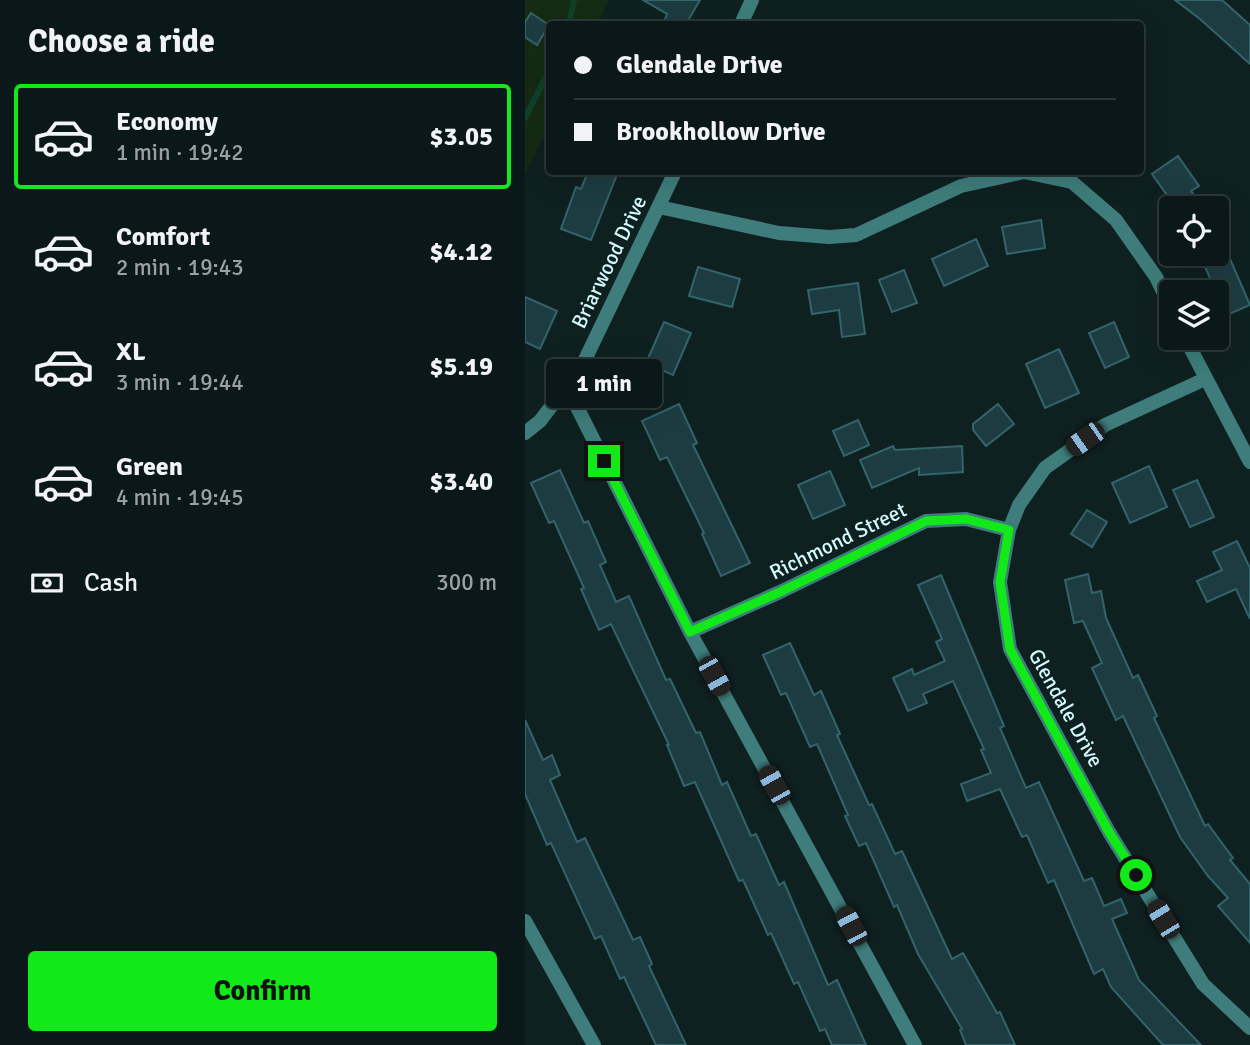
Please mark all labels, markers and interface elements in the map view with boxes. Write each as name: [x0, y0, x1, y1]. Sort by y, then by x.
text: Choose a ride: [28, 22, 215, 61]
text: Glendale Drive: [616, 49, 783, 81]
icon: car: [32, 105, 95, 168]
text: Economy: [116, 106, 218, 138]
text: Brookhollow Drive: [616, 116, 826, 148]
text: $3.05: [429, 121, 493, 153]
text: 1 min · 19:42: [116, 138, 244, 167]
street label: Briarwood Drive: [566, 191, 652, 333]
map controls: [1159, 196, 1229, 350]
button: locate: [1159, 196, 1229, 266]
icon: car: [32, 220, 95, 283]
text: Comfort: [116, 221, 210, 253]
text: $4.12: [429, 236, 493, 268]
text: 2 min · 19:43: [116, 253, 244, 282]
button: layers: [1159, 280, 1229, 350]
icon: car: [32, 335, 95, 398]
text: XL: [116, 336, 146, 368]
text: $5.19: [429, 351, 493, 383]
callout: 1 min: [546, 360, 662, 408]
text: 3 min · 19:44: [116, 368, 244, 397]
text: 1 min: [576, 369, 632, 398]
car: [1062, 418, 1109, 460]
route end: [588, 445, 620, 477]
icon: car: [32, 450, 95, 513]
text: Green: [116, 451, 183, 483]
text: $3.40: [429, 466, 493, 498]
text: 4 min · 19:45: [116, 483, 244, 512]
street label: Richmond Street: [765, 497, 911, 585]
icon: cash: [28, 564, 66, 602]
text: Cash: [84, 567, 138, 599]
text: 300 m: [436, 568, 497, 597]
street label: Glendale Drive: [1023, 644, 1109, 772]
car: [695, 653, 734, 699]
car: [755, 762, 794, 808]
route start: [1120, 859, 1152, 891]
car: [1144, 896, 1183, 942]
car: [832, 903, 871, 949]
button: Confirm: [28, 951, 497, 1031]

